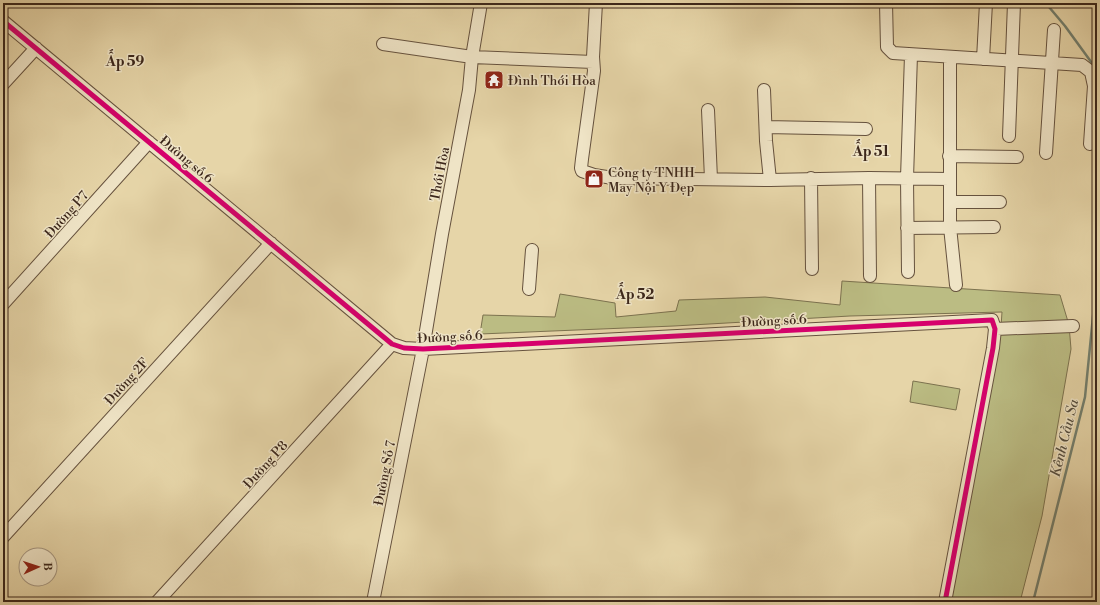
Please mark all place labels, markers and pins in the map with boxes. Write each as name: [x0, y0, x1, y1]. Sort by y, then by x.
temple icon: Đình Thới Hòa: [483, 69, 505, 91]
place label: Đình Thới Hòa: [508, 73, 596, 89]
place label: Công ty TNHH May Nội Y Đẹp: [608, 165, 695, 196]
shop icon: Công ty TNHH May Nội Y Đẹp: [583, 168, 605, 190]

